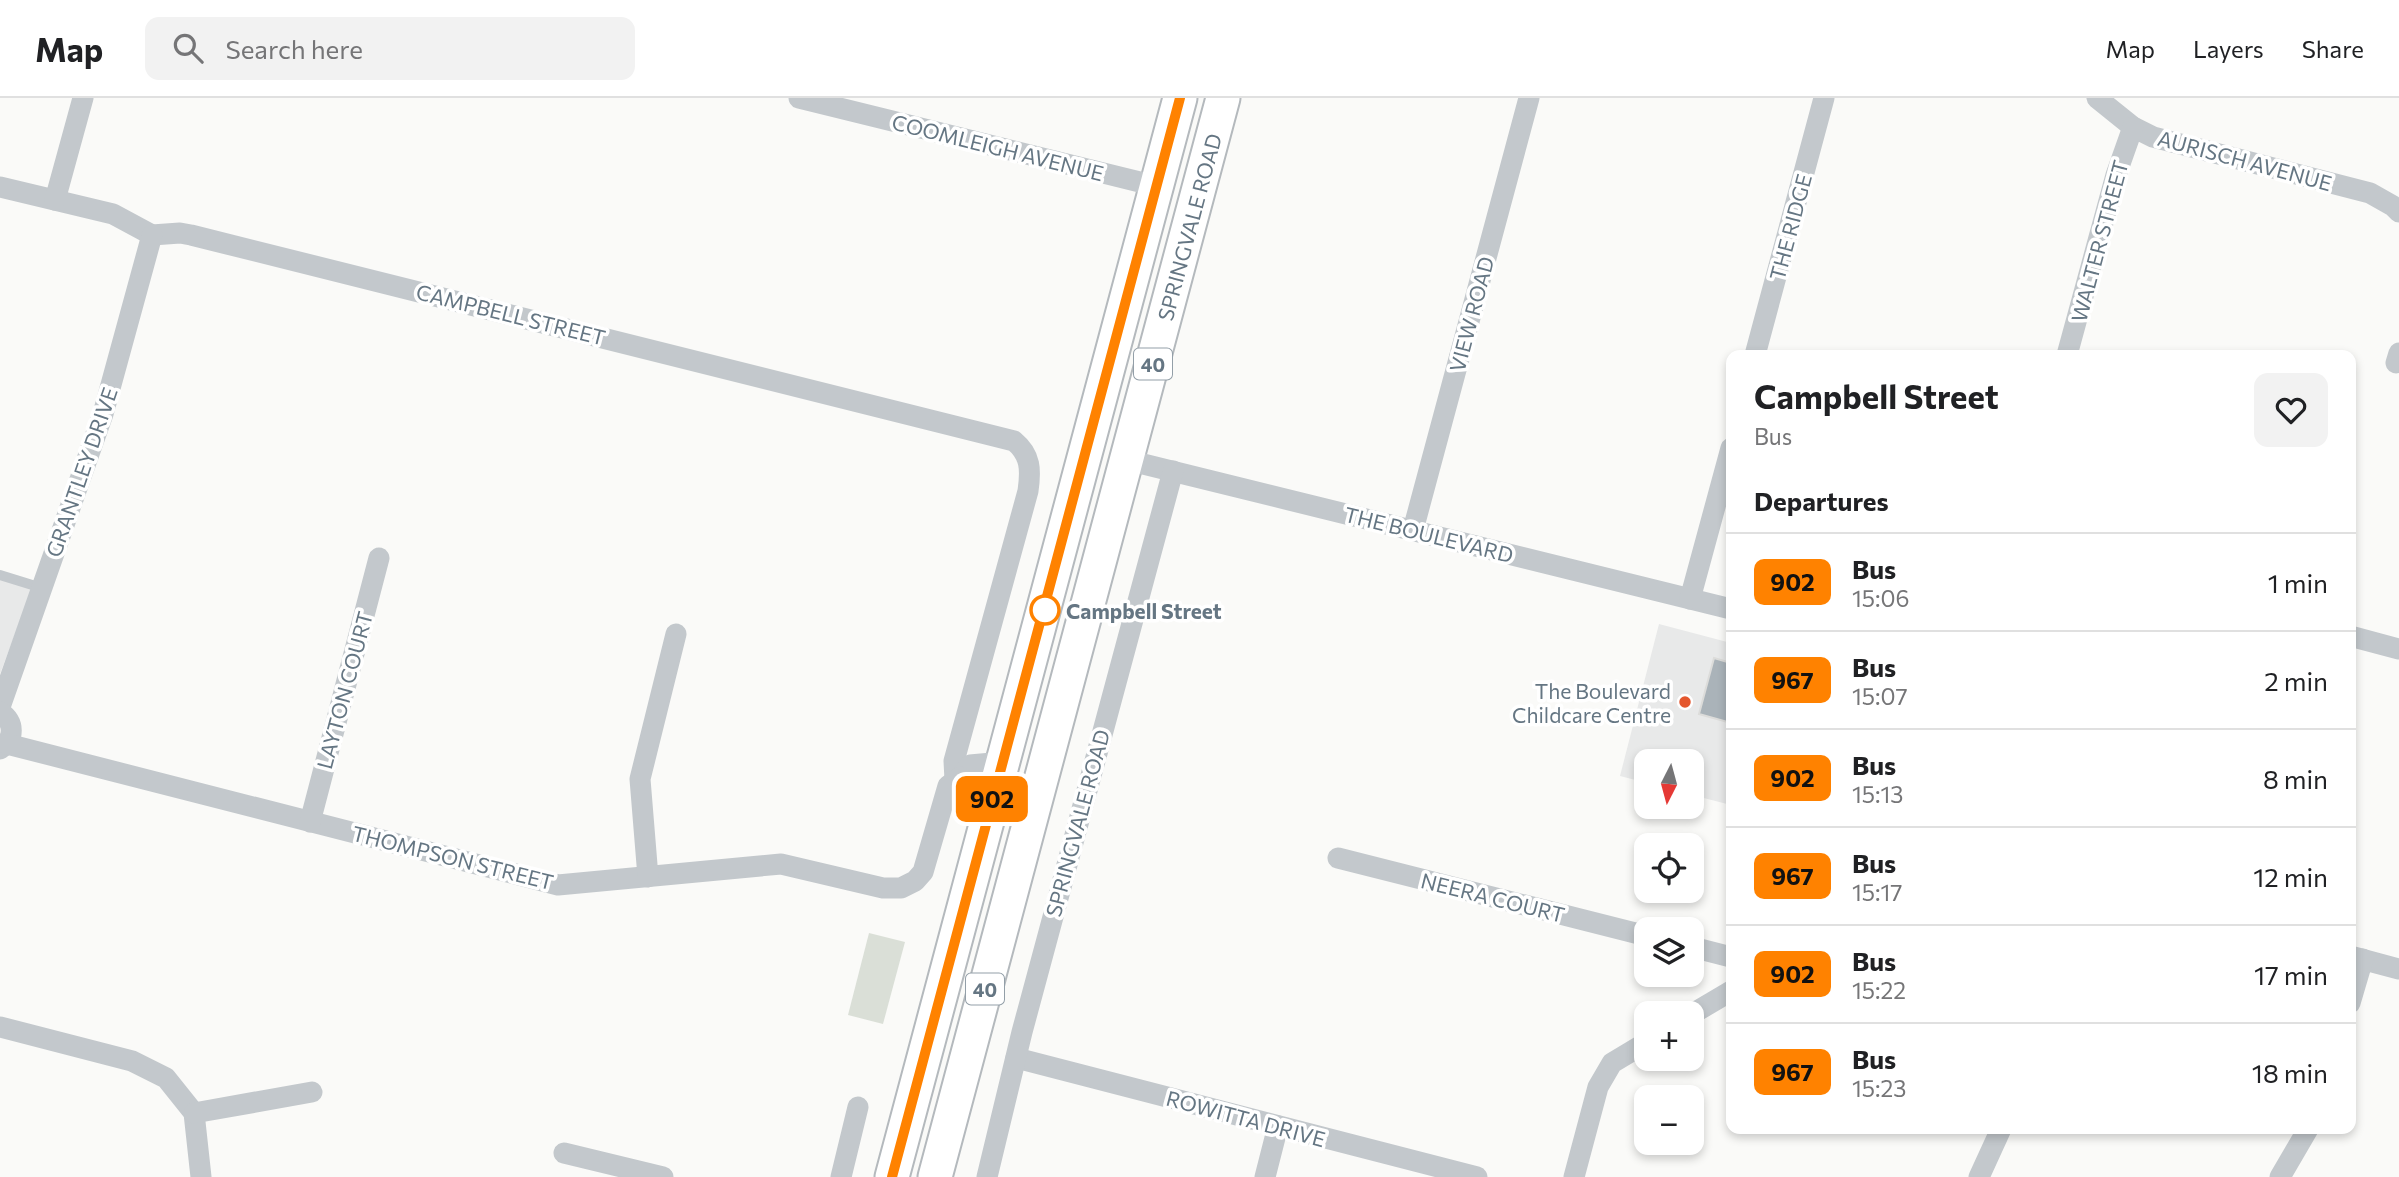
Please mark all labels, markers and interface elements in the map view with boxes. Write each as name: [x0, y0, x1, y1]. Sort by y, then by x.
search box: [145, 17, 635, 80]
text: Map: [35, 28, 103, 69]
icon: search: [169, 29, 207, 67]
text: Search here: [225, 33, 363, 64]
text: Map: [2106, 34, 2155, 63]
text: Layers: [2193, 34, 2264, 63]
text: Share: [2302, 34, 2364, 63]
street label: COOMLEIGH AVENUE: [890, 109, 1106, 185]
street label: AURISCH AVENUE: [2155, 125, 2335, 195]
street label: SPRINGVALE ROAD: [1152, 131, 1226, 323]
street label: WALTER STREET: [2065, 157, 2133, 325]
street label: THE RIDGE: [1764, 171, 1816, 283]
street label: VIEW ROAD: [1444, 254, 1498, 374]
street label: CAMPBELL STREET: [414, 278, 608, 350]
road number: 40: [1134, 348, 1172, 380]
button: heart: [2254, 373, 2328, 447]
text: Campbell Street: [1754, 375, 1999, 416]
street label: GRANTLEY DRIVE: [40, 384, 122, 560]
text: Bus: [1754, 422, 1792, 450]
text: Departures: [1754, 485, 1889, 516]
street label: THE BOULEVARD: [1342, 501, 1516, 567]
text: Bus: [1852, 553, 1896, 584]
text: 902: [1770, 567, 1815, 596]
text: 1 min: [2268, 567, 2328, 598]
text: 15:06: [1852, 584, 1909, 612]
marker: Campbell Street: [1030, 595, 1060, 625]
place label: Campbell Street: [1066, 598, 1222, 623]
street label: LAYTON COURT: [311, 608, 377, 772]
text: Bus: [1852, 651, 1896, 682]
text: 967: [1771, 665, 1814, 694]
text: 2 min: [2264, 665, 2328, 696]
place label: The Boulevard Childcare Centre: [1512, 678, 1671, 727]
text: 15:07: [1852, 682, 1908, 710]
marker: The Boulevard Childcare Centre: [1677, 694, 1693, 710]
street label: SPRINGVALE ROAD: [1040, 727, 1114, 919]
north arrow: [1634, 749, 1704, 819]
map controls: [1634, 749, 1704, 1155]
text: Bus: [1852, 749, 1896, 780]
text: 902: [1770, 763, 1815, 792]
text: 8 min: [2263, 763, 2328, 794]
line badge: 902: [952, 776, 1032, 822]
text: 15:13: [1852, 780, 1903, 808]
text: 902: [970, 784, 1014, 813]
street label: THOMPSON STREET: [350, 820, 556, 894]
button: locate: [1634, 833, 1704, 903]
text: Bus: [1852, 847, 1896, 878]
text: 967: [1771, 861, 1814, 890]
text: 12 min: [2253, 861, 2328, 892]
street label: NEERA COURT: [1418, 867, 1568, 927]
text: 15:17: [1852, 878, 1902, 906]
button: layers: [1634, 917, 1704, 987]
text: Bus: [1852, 945, 1896, 976]
text: 902: [1770, 959, 1815, 988]
text: 17 min: [2254, 959, 2328, 990]
road number: 40: [966, 974, 1004, 1004]
text: 15:22: [1852, 976, 1906, 1004]
button: +: [1634, 1001, 1704, 1071]
text: Bus: [1852, 1043, 1896, 1074]
text: 967: [1771, 1057, 1814, 1086]
text: 18 min: [2252, 1057, 2328, 1088]
text: 15:23: [1852, 1074, 1906, 1102]
street label: ROWITTA DRIVE: [1164, 1085, 1328, 1151]
button: −: [1634, 1085, 1704, 1155]

